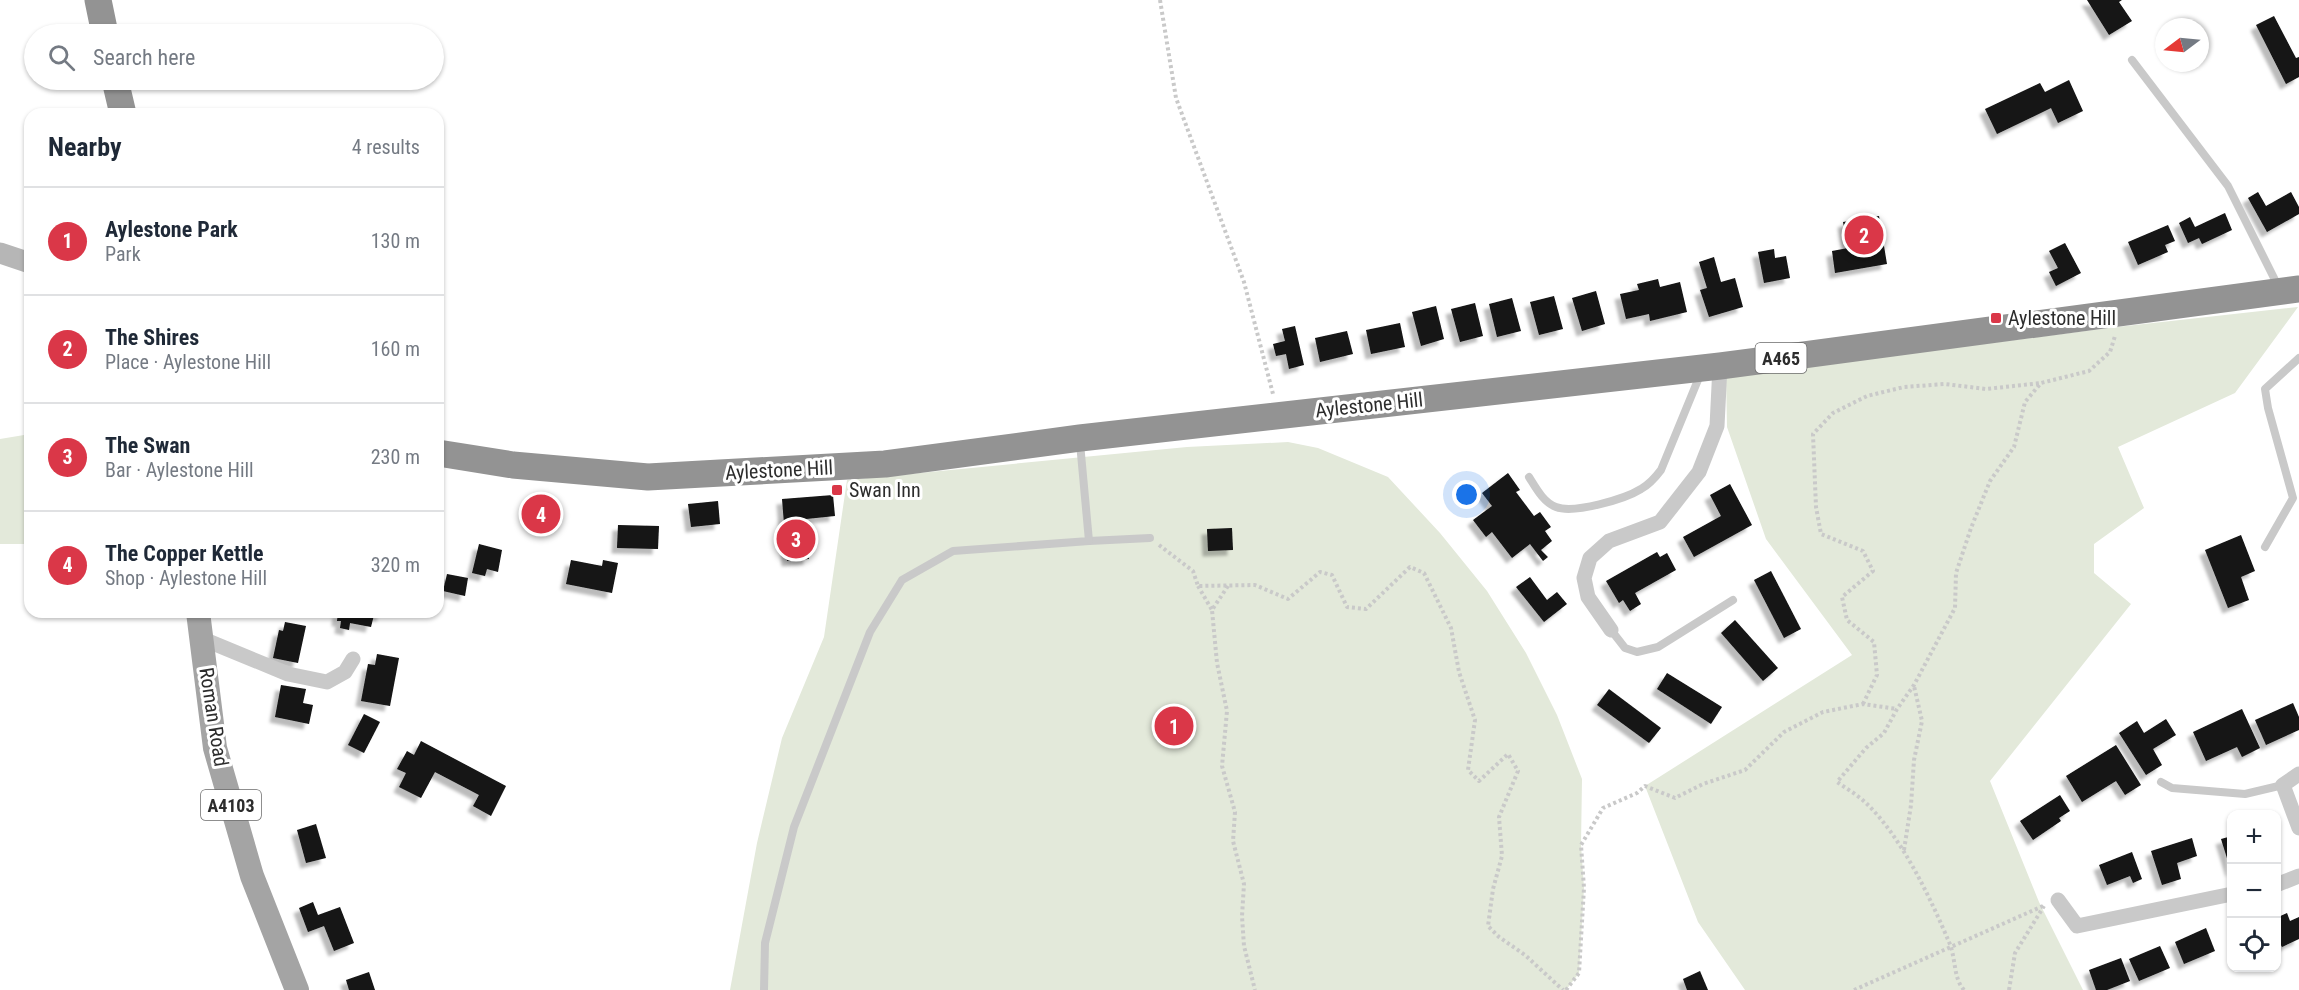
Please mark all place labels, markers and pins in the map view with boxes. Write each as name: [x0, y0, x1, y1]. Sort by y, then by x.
pin: 2: [1844, 212, 1884, 258]
place label: Aylestone Hill: [2008, 306, 2116, 330]
marker: Aylestone Hill: [1989, 311, 2003, 325]
place label: Swan Inn: [849, 478, 921, 502]
marker: Swan Inn: [830, 483, 844, 497]
pin: 4: [522, 492, 560, 536]
pin: 3: [776, 516, 816, 562]
pin: 1: [1154, 704, 1194, 748]

